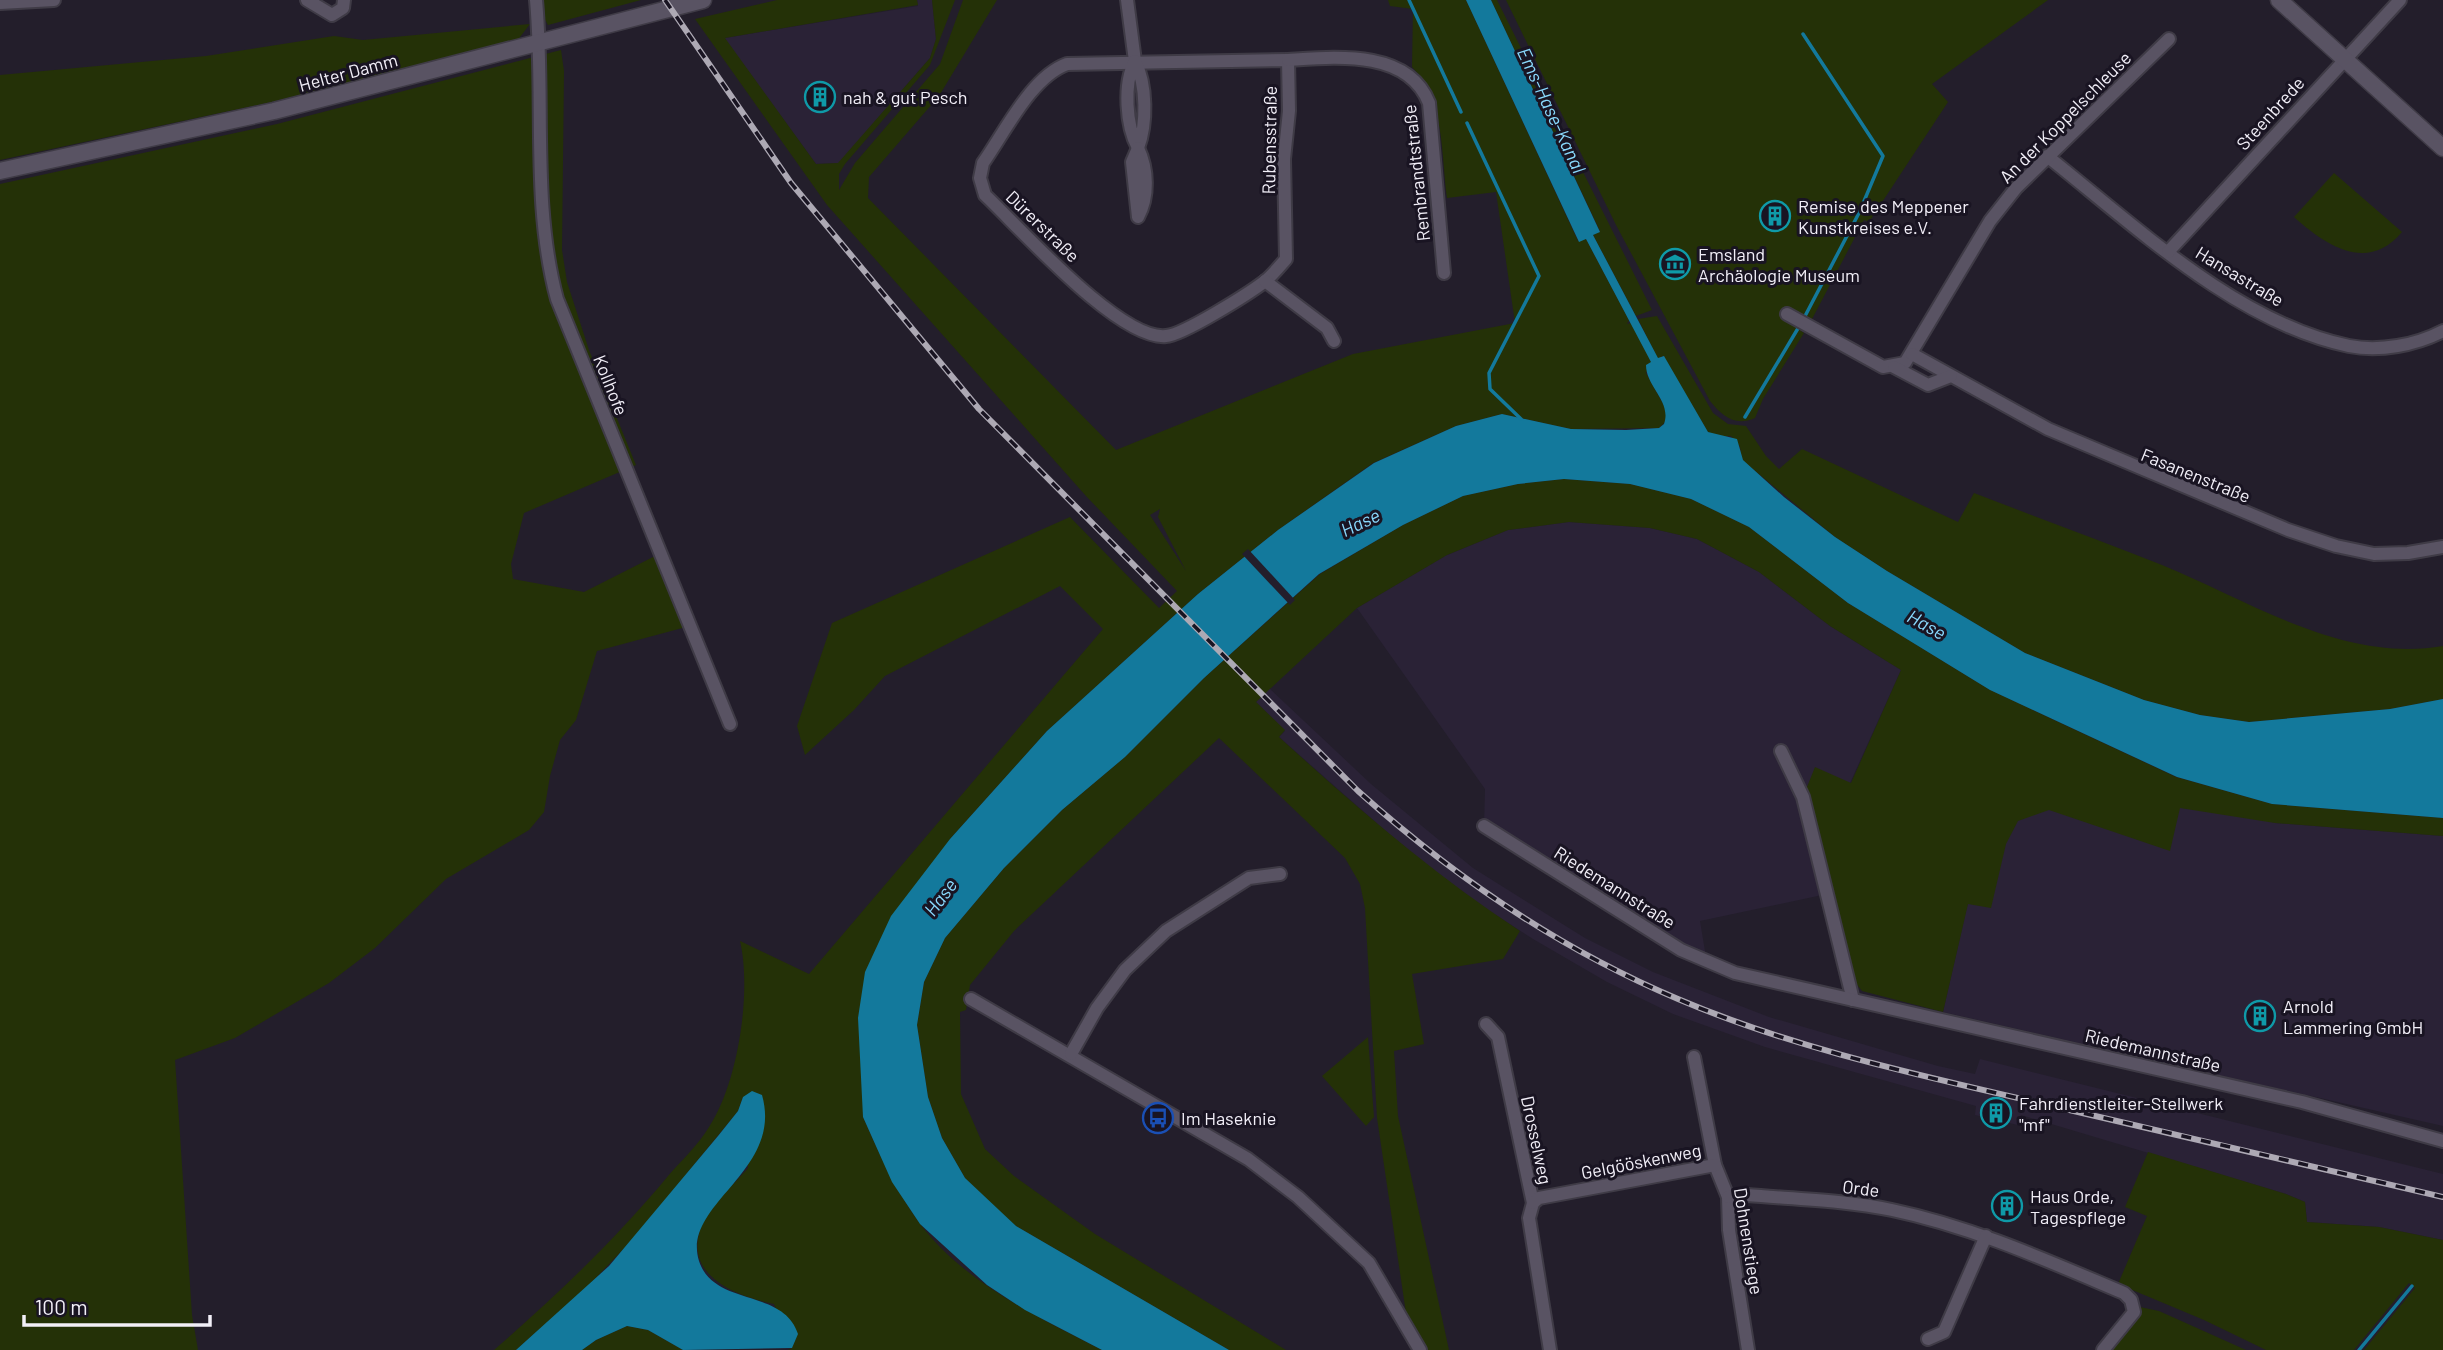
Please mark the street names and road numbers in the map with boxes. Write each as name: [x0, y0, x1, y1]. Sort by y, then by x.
street label: An der Koppelschleuse: [1995, 47, 2135, 187]
street label: Helter Damm: [296, 48, 400, 96]
street label: Steenbrede: [2231, 72, 2309, 154]
street label: Rubensstraße: [1257, 86, 1281, 194]
street label: Rembrandtstraße: [1398, 104, 1434, 242]
street label: Dürerstraße: [1002, 186, 1084, 266]
street label: Hansastraße: [2192, 241, 2288, 311]
street label: Kollhofe: [589, 352, 633, 418]
street label: Fasanenstraße: [2138, 443, 2254, 507]
street label: Riedemannstraße: [1550, 841, 1680, 933]
street label: Riedemannstraße: [2083, 1024, 2223, 1076]
street label: Drosselweg: [1517, 1094, 1557, 1186]
street label: Gelgööskenweg: [1579, 1139, 1703, 1183]
street label: Orde: [1841, 1175, 1881, 1201]
street label: Dohnenstiege: [1730, 1186, 1768, 1296]

